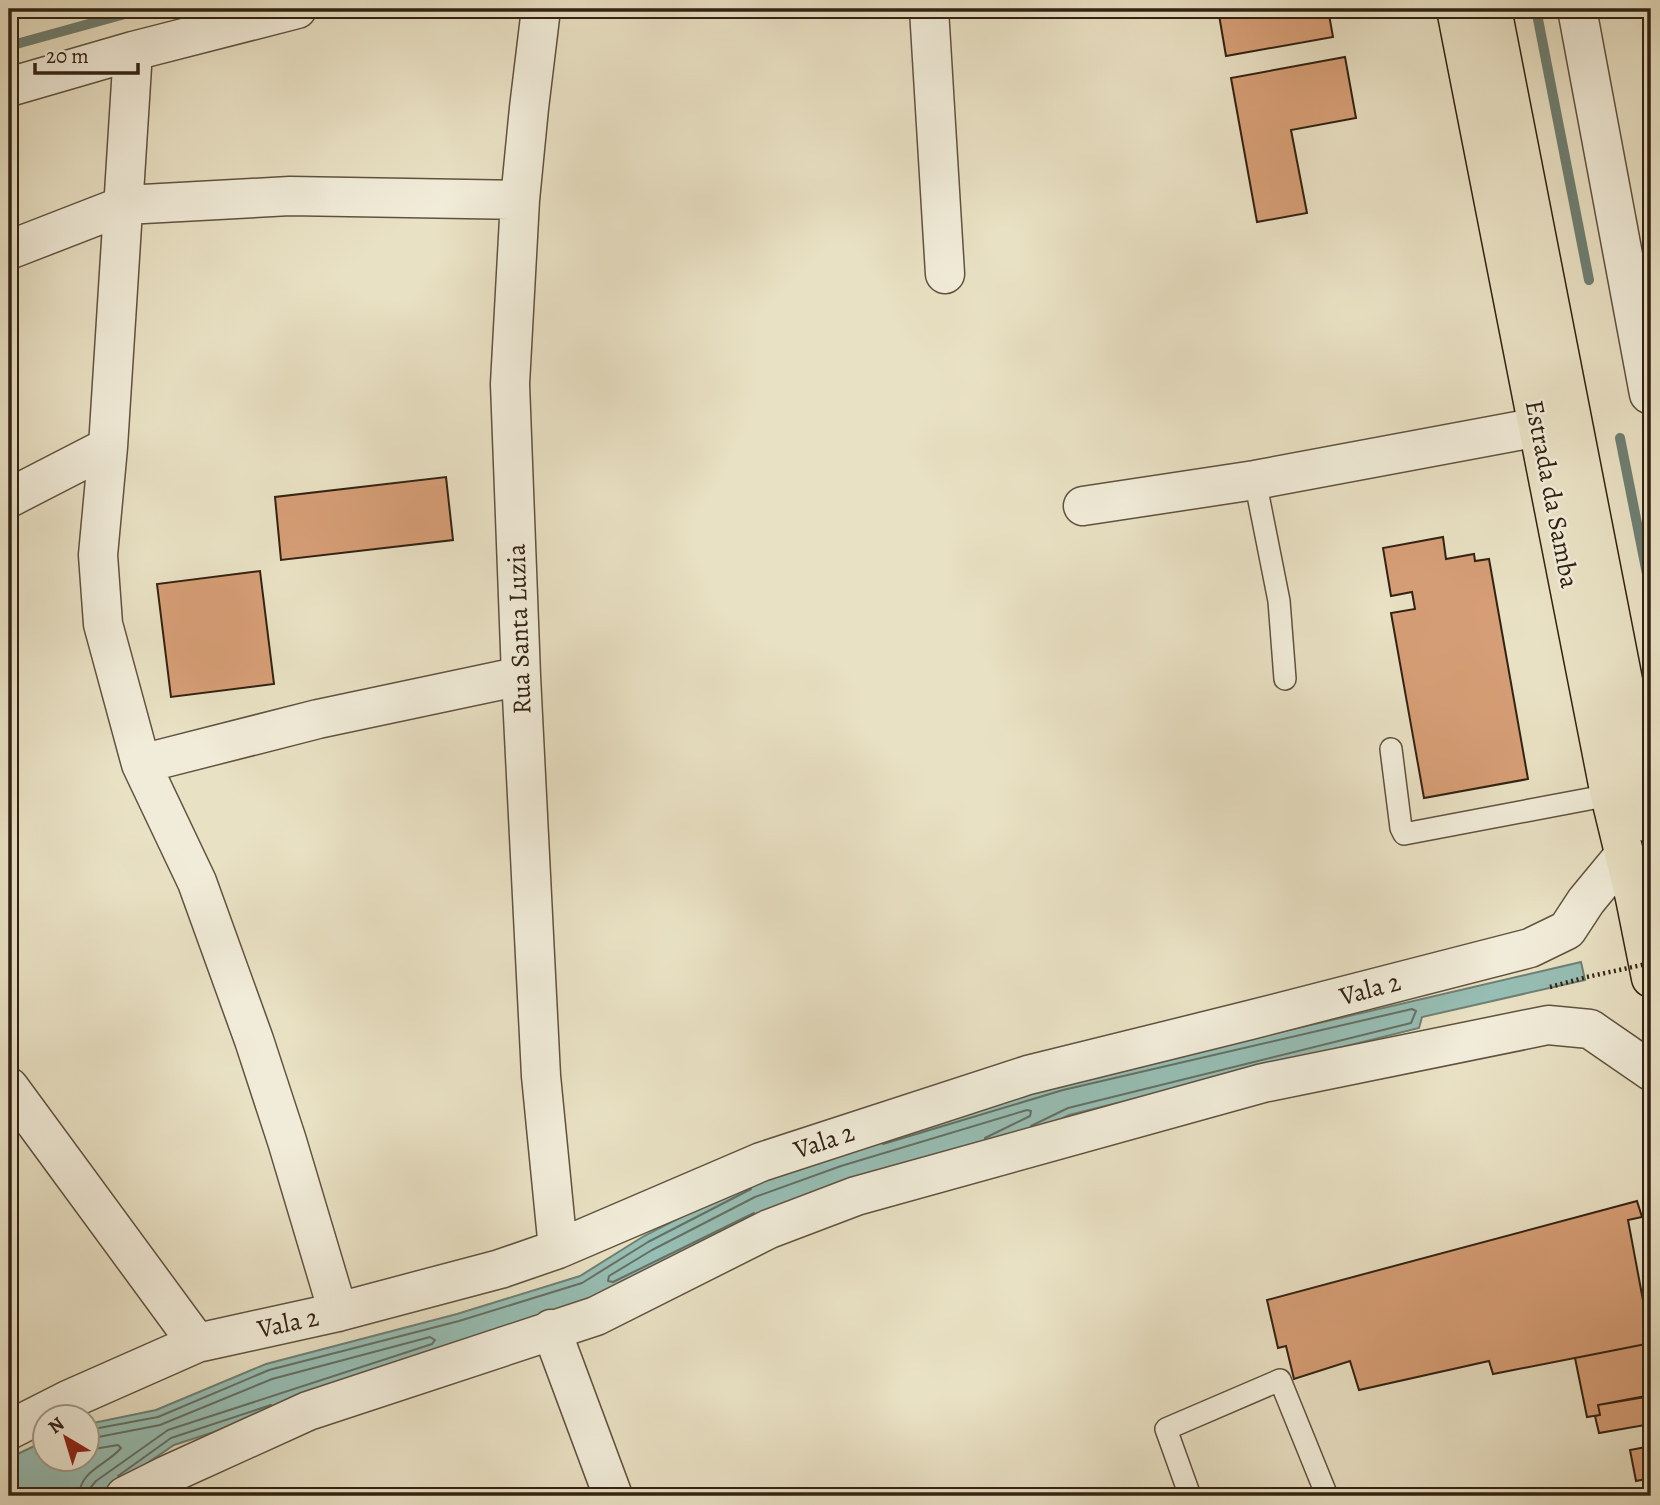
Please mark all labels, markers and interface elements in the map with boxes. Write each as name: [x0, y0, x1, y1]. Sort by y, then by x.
scale bar: [35, 32, 138, 76]
text: 20 m: [46, 42, 89, 70]
street label: Estrada da Samba: [1517, 397, 1587, 591]
street label: Rua Santa Luzia: [499, 543, 539, 715]
street label: Vala 2: [1335, 964, 1404, 1014]
street label: Vala 2: [788, 1115, 859, 1168]
street label: Vala 2: [253, 1299, 322, 1347]
north arrow: [32, 1404, 102, 1474]
text: N: [43, 1411, 70, 1440]

